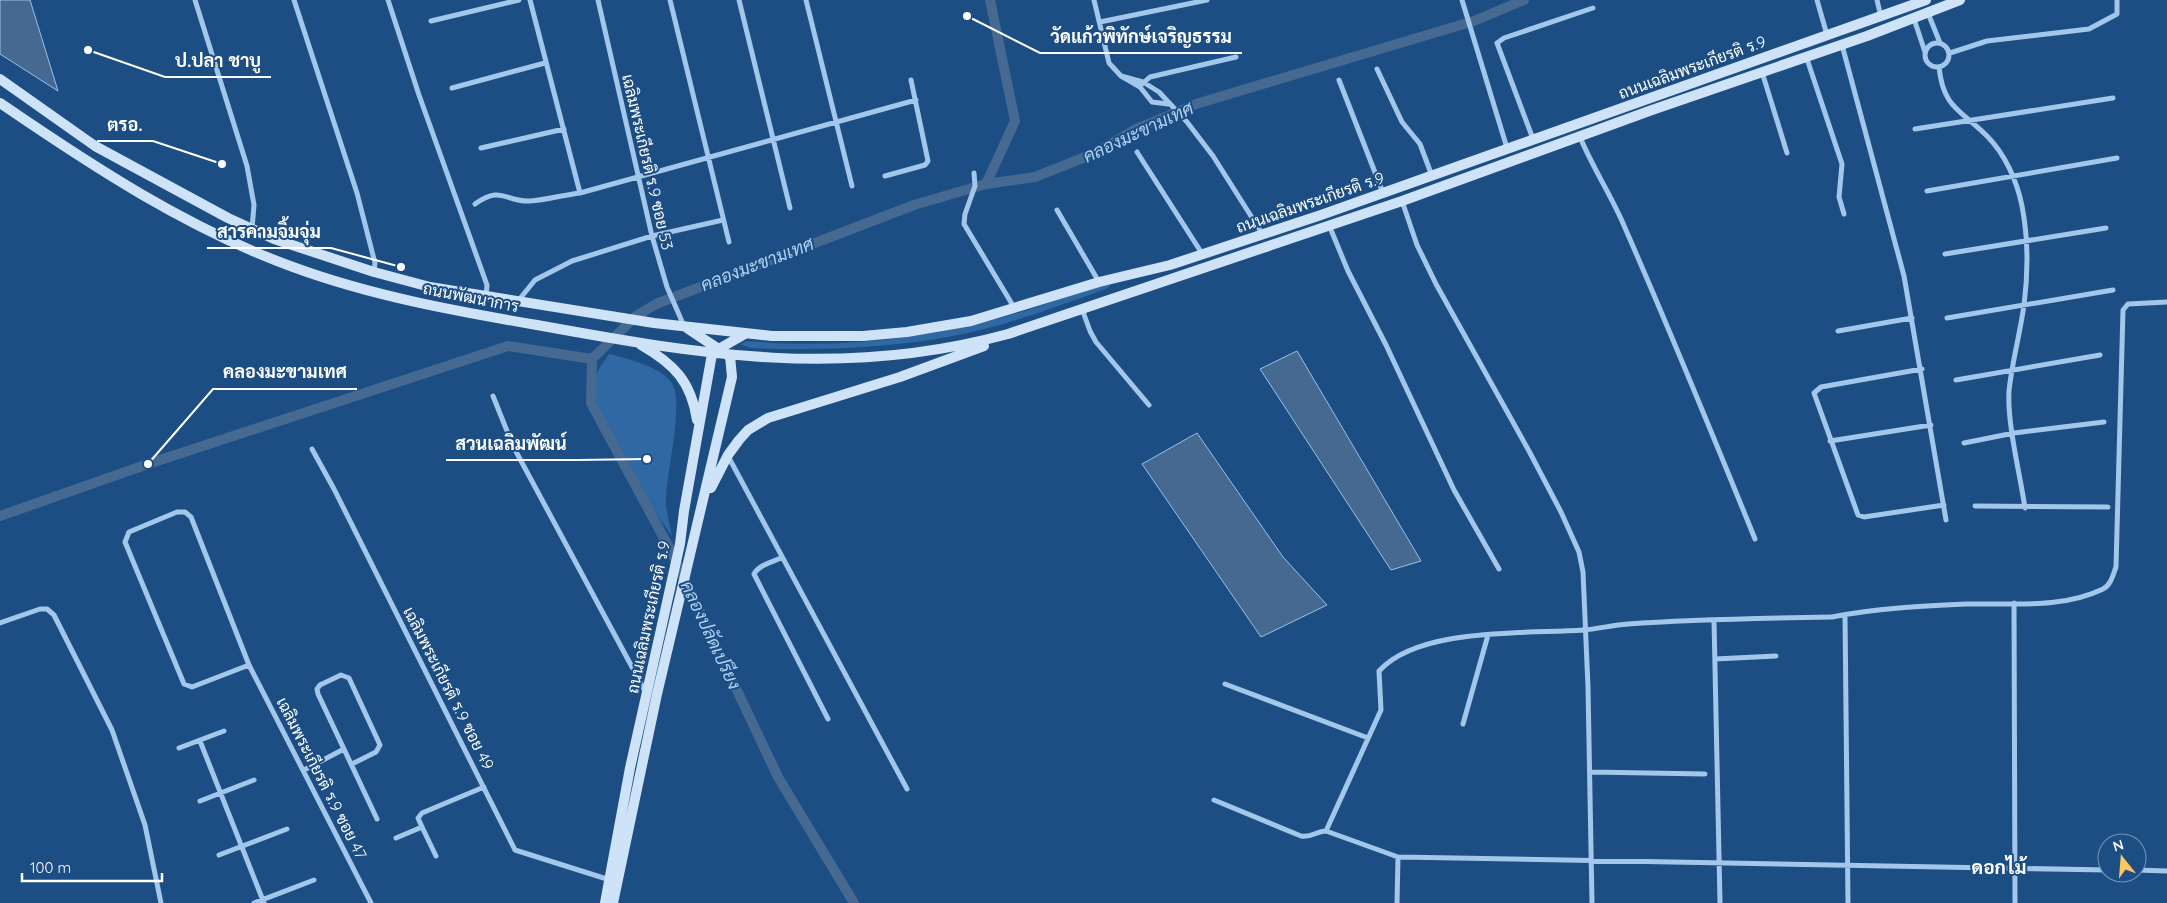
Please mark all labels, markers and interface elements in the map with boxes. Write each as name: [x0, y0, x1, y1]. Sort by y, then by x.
callout: วัดแก้วพิทักษ์เจริญธรรม: [1040, 20, 1242, 53]
text: วัดแก้วพิทักษ์เจริญธรรม: [1050, 24, 1232, 48]
street label: ถนนเฉลิมพระเกียรติ ร.9: [1615, 30, 1768, 103]
callout: ป.ปลา ชาบู: [165, 44, 271, 77]
text: ป.ปลา ชาบู: [175, 49, 261, 74]
street label: เฉลิมพระเกียรติ ร.9 ซอย 53: [618, 72, 679, 252]
water label: คลองมะขามเทศ: [1079, 96, 1197, 168]
callout: ตรอ.: [97, 108, 153, 141]
text: ตรอ.: [107, 113, 143, 136]
street label: ถนนเฉลิมพระเกียรติ ร.9: [1233, 166, 1387, 237]
callout: สารคามจิ้มจุ่ม: [207, 215, 331, 248]
text: สารคามจิ้มจุ่ม: [217, 216, 321, 246]
water label: คลองมะขามเทศ: [697, 232, 817, 296]
street label: ถนนพัฒนาการ: [421, 278, 521, 316]
callout: คลองมะขามเทศ: [213, 356, 357, 389]
text: คลองมะขามเทศ: [223, 360, 347, 383]
callout: สวนเฉลิมพัฒน์: [446, 427, 577, 460]
text: สวนเฉลิมพัฒน์: [455, 431, 568, 455]
street label: ถนนเฉลิมพระเกียรติ ร.9: [621, 539, 674, 695]
water label: คลองปลัดเปรียง: [676, 576, 747, 693]
street label: เฉลิมพระเกียรติ ร.9 ซอย 49: [399, 603, 500, 773]
street label: เฉลิมพระเกียรติ ร.9 ซอย 47: [272, 693, 372, 862]
north arrow: [2097, 833, 2147, 883]
text: N: [2111, 835, 2126, 856]
scale bar: [22, 850, 162, 882]
district label: ดอกไม้: [1972, 855, 2027, 879]
text: 100 m: [30, 858, 71, 877]

